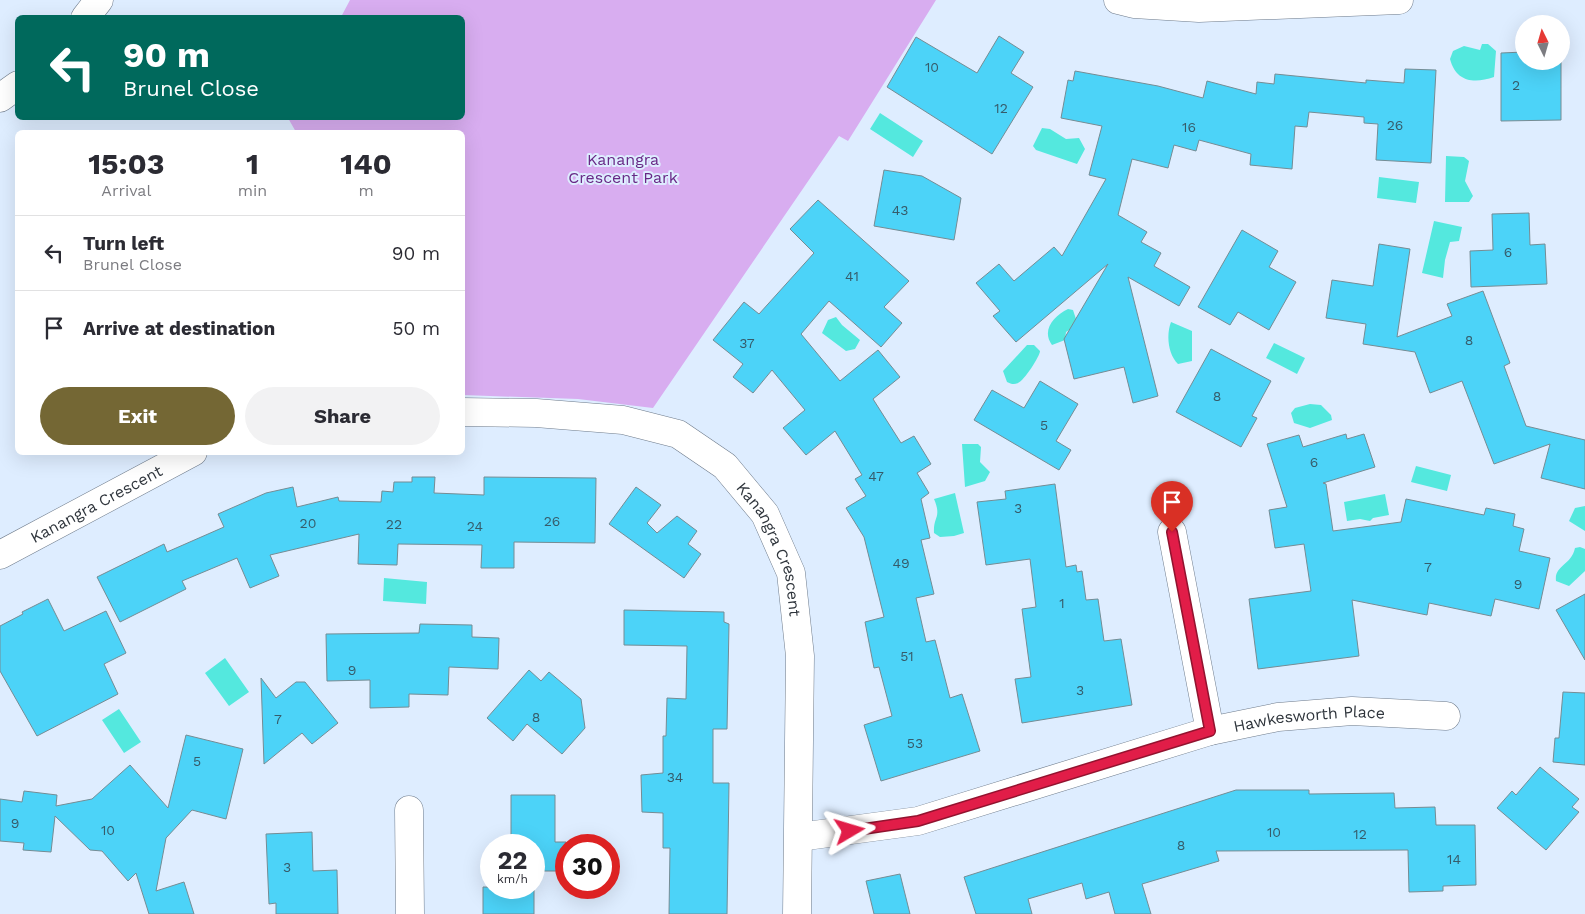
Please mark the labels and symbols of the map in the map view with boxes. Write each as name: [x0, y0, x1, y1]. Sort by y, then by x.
north arrow: [1515, 15, 1570, 70]
house number: 10: [925, 59, 939, 75]
house number: 2: [1512, 77, 1520, 93]
house number: 12: [994, 100, 1008, 116]
house number: 26: [1387, 117, 1403, 133]
house number: 16: [1182, 119, 1196, 135]
park label: Kanangra Crescent Park: [568, 150, 678, 187]
house number: 43: [892, 202, 908, 218]
house number: 6: [1504, 244, 1512, 260]
house number: 41: [845, 268, 859, 284]
house number: 8: [1465, 332, 1473, 348]
house number: 37: [739, 335, 755, 351]
house number: 8: [1213, 388, 1221, 404]
house number: 5: [1040, 417, 1048, 433]
house number: 6: [1310, 454, 1318, 470]
street label: Kanangra Crescent: [27, 461, 166, 547]
house number: 47: [868, 468, 884, 484]
street label: Kanangra Crescent: [732, 478, 805, 618]
pin: [1151, 481, 1193, 532]
house number: 3: [1014, 500, 1022, 516]
house number: 26: [544, 513, 560, 529]
house number: 20: [300, 515, 316, 531]
house number: 22: [386, 516, 402, 532]
house number: 24: [467, 518, 483, 534]
house number: 49: [892, 555, 910, 571]
house number: 7: [1424, 559, 1432, 575]
house number: 9: [1514, 576, 1522, 592]
house number: 1: [1059, 595, 1065, 611]
house number: 51: [900, 648, 914, 664]
house number: 9: [348, 662, 356, 678]
house number: 3: [1076, 682, 1084, 698]
street label: Hawkesworth Place: [1232, 702, 1386, 736]
house number: 8: [532, 709, 540, 725]
house number: 7: [274, 711, 282, 727]
house number: 53: [907, 735, 923, 751]
house number: 5: [193, 753, 201, 769]
house number: 34: [667, 769, 683, 785]
position arrow: [823, 804, 875, 856]
house number: 9: [11, 815, 19, 831]
house number: 10: [101, 822, 115, 838]
house number: 10: [1267, 824, 1281, 840]
house number: 12: [1353, 826, 1367, 842]
speed limit sign: 30: [555, 834, 620, 899]
house number: 8: [1177, 837, 1185, 853]
house number: 14: [1447, 851, 1461, 867]
house number: 3: [283, 859, 291, 875]

